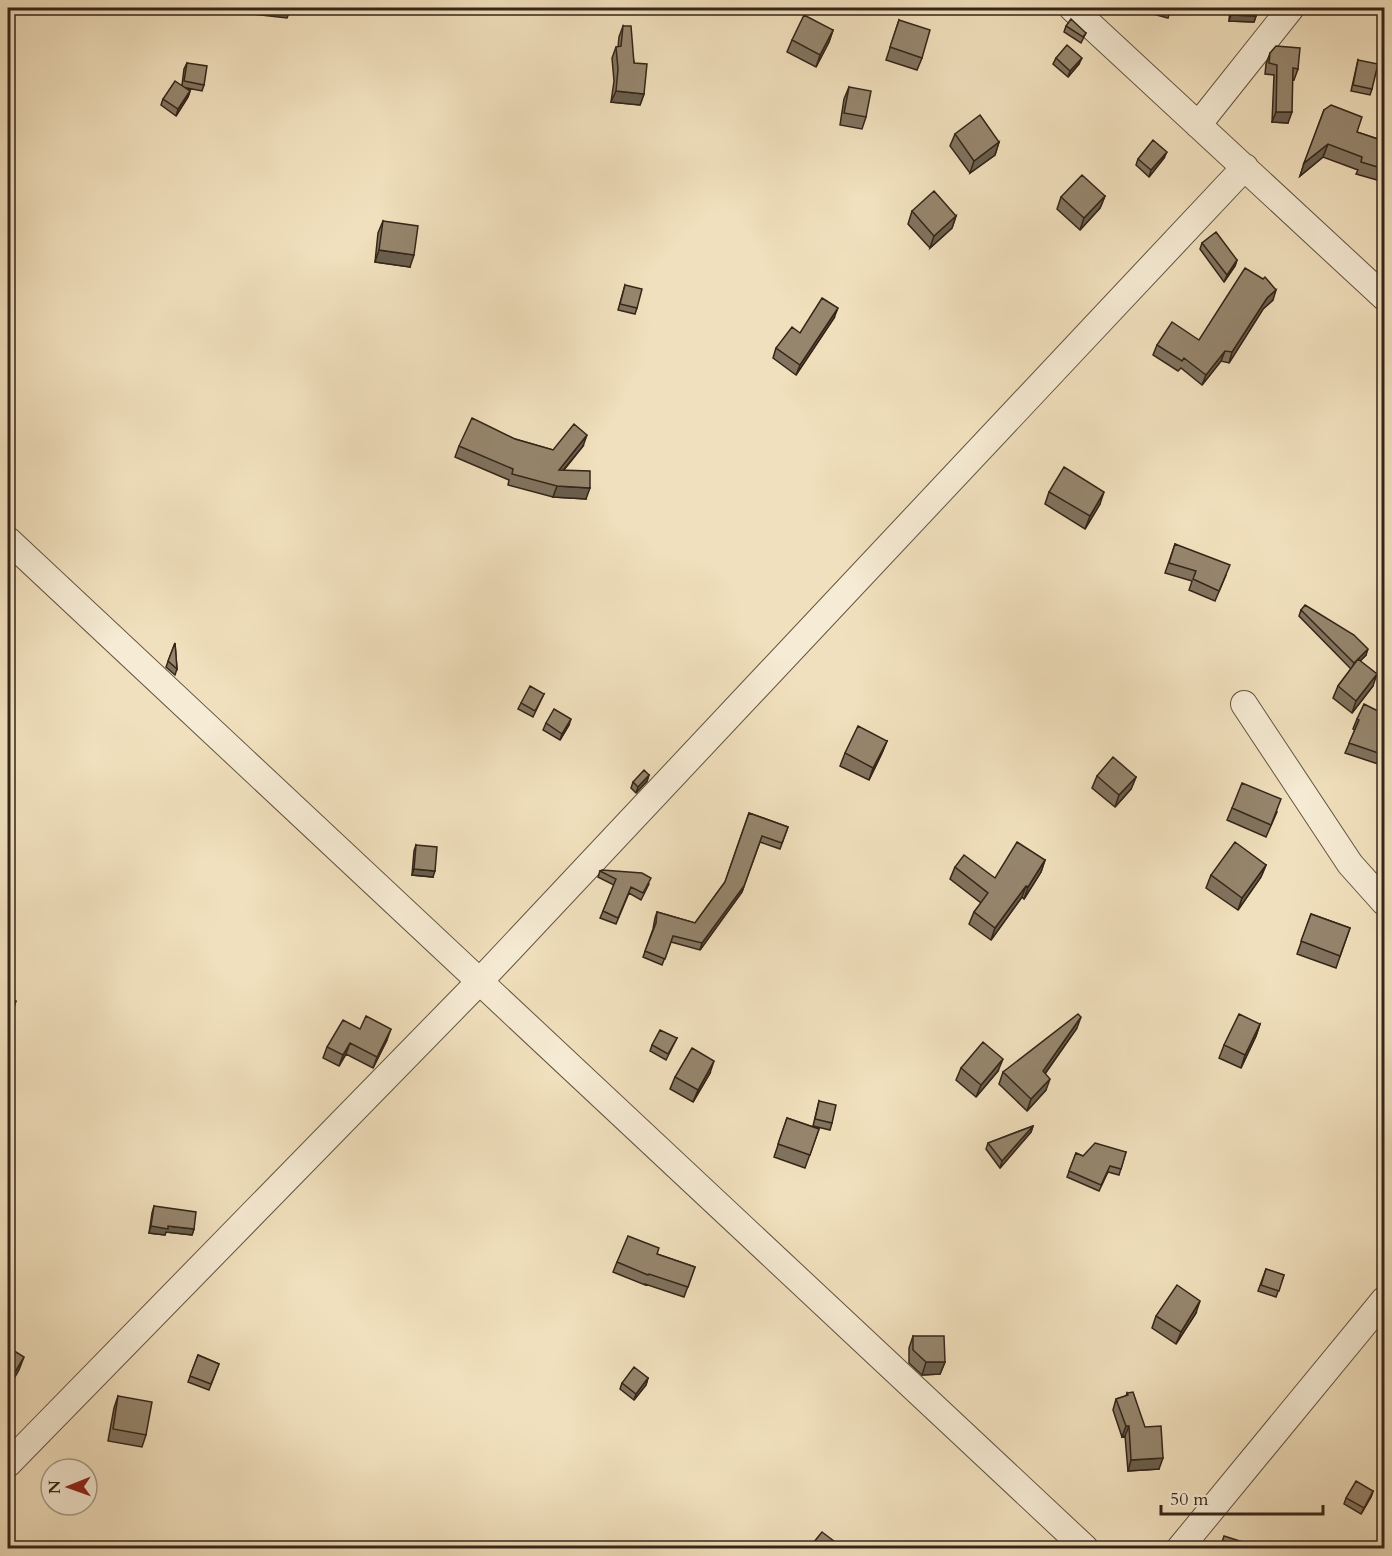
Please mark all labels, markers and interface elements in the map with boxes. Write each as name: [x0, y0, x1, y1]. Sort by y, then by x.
north arrow: [39, 1457, 99, 1517]
scale bar: [1161, 1478, 1323, 1516]
text: N: [44, 1480, 66, 1494]
text: 50 m: [1170, 1487, 1209, 1512]

